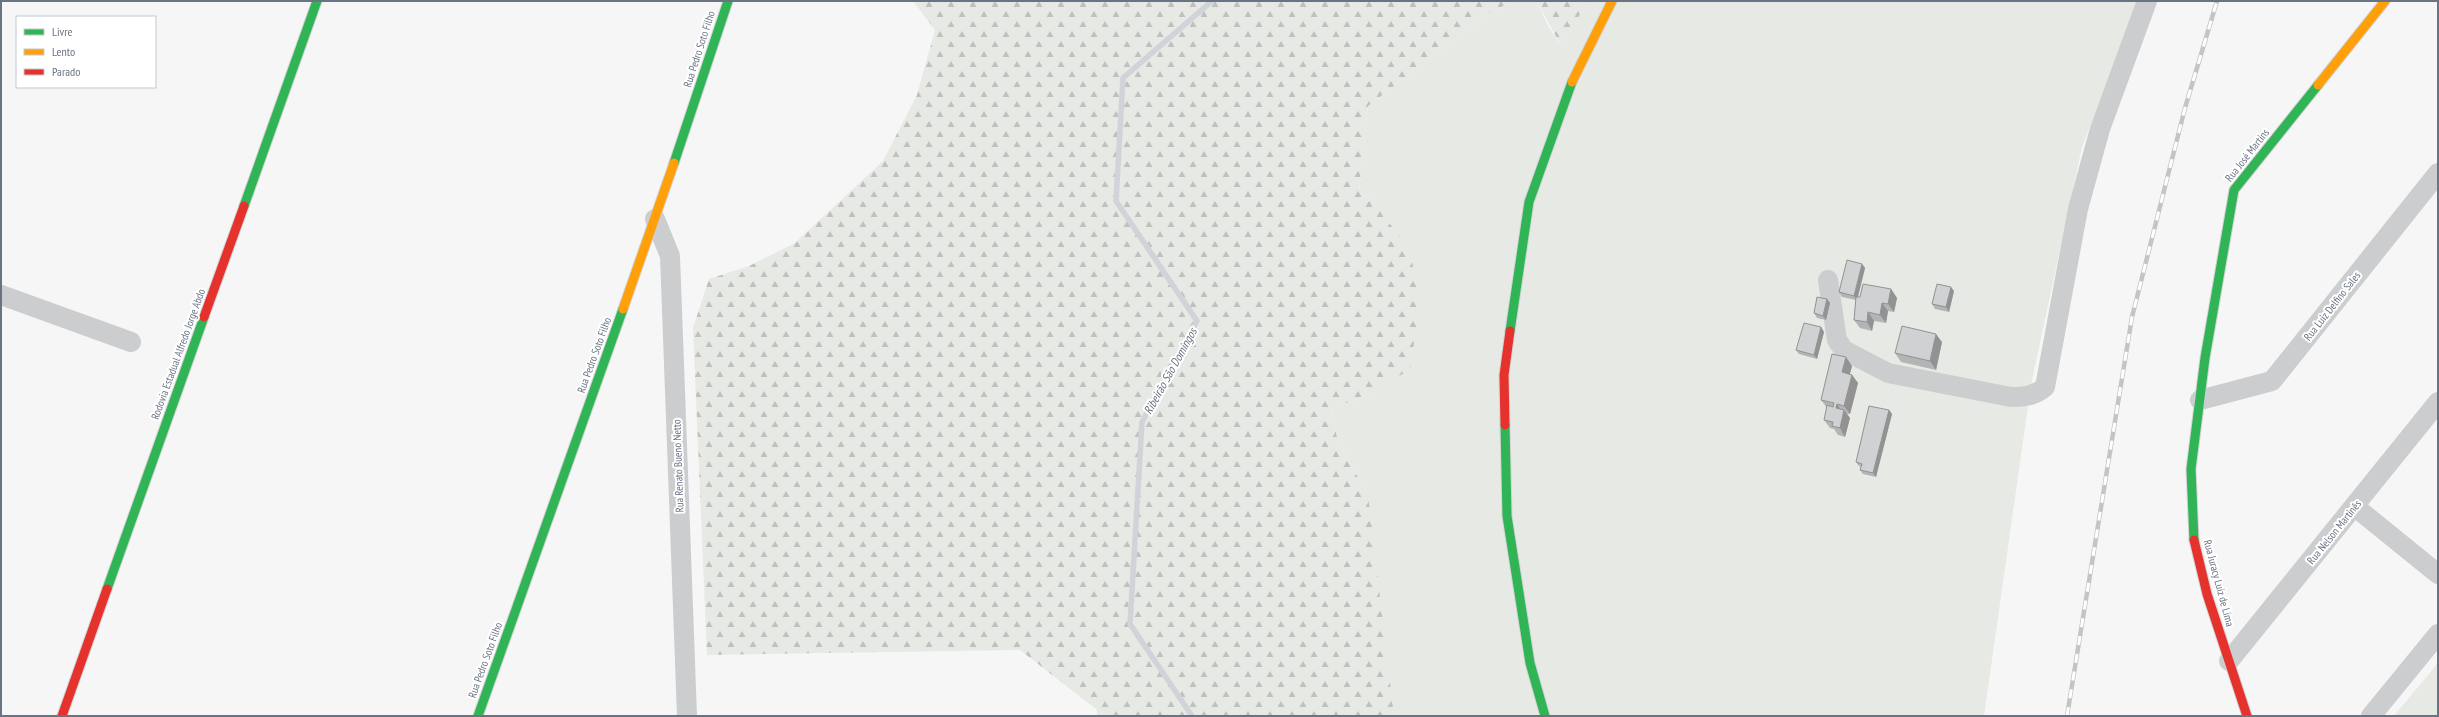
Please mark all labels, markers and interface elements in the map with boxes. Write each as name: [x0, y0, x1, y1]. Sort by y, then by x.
street label: Rua Pedro Soto Filho: [680, 9, 718, 89]
legend: [16, 16, 156, 88]
text: Livre: [52, 24, 73, 39]
text: Lento: [52, 44, 75, 59]
text: Parado: [52, 64, 80, 79]
street label: Rua José Martins: [2222, 125, 2272, 184]
street label: Rua Luiz Delfino Sales: [2301, 268, 2364, 343]
street label: Rodovia Estadual Alfredo Jorge Abdo: [148, 287, 208, 421]
street label: Rua Pedro Soto Filho: [574, 315, 614, 395]
water label: Ribeirão São Domingos: [1140, 324, 1201, 417]
street label: Rua Renato Bueno Netto: [669, 419, 687, 513]
street label: Rua Nelson Martinês: [2304, 497, 2364, 567]
street label: Rua Juracy Luiz de Lima: [2201, 538, 2237, 628]
street label: Rua Pedro Soto Filho: [465, 620, 505, 700]

